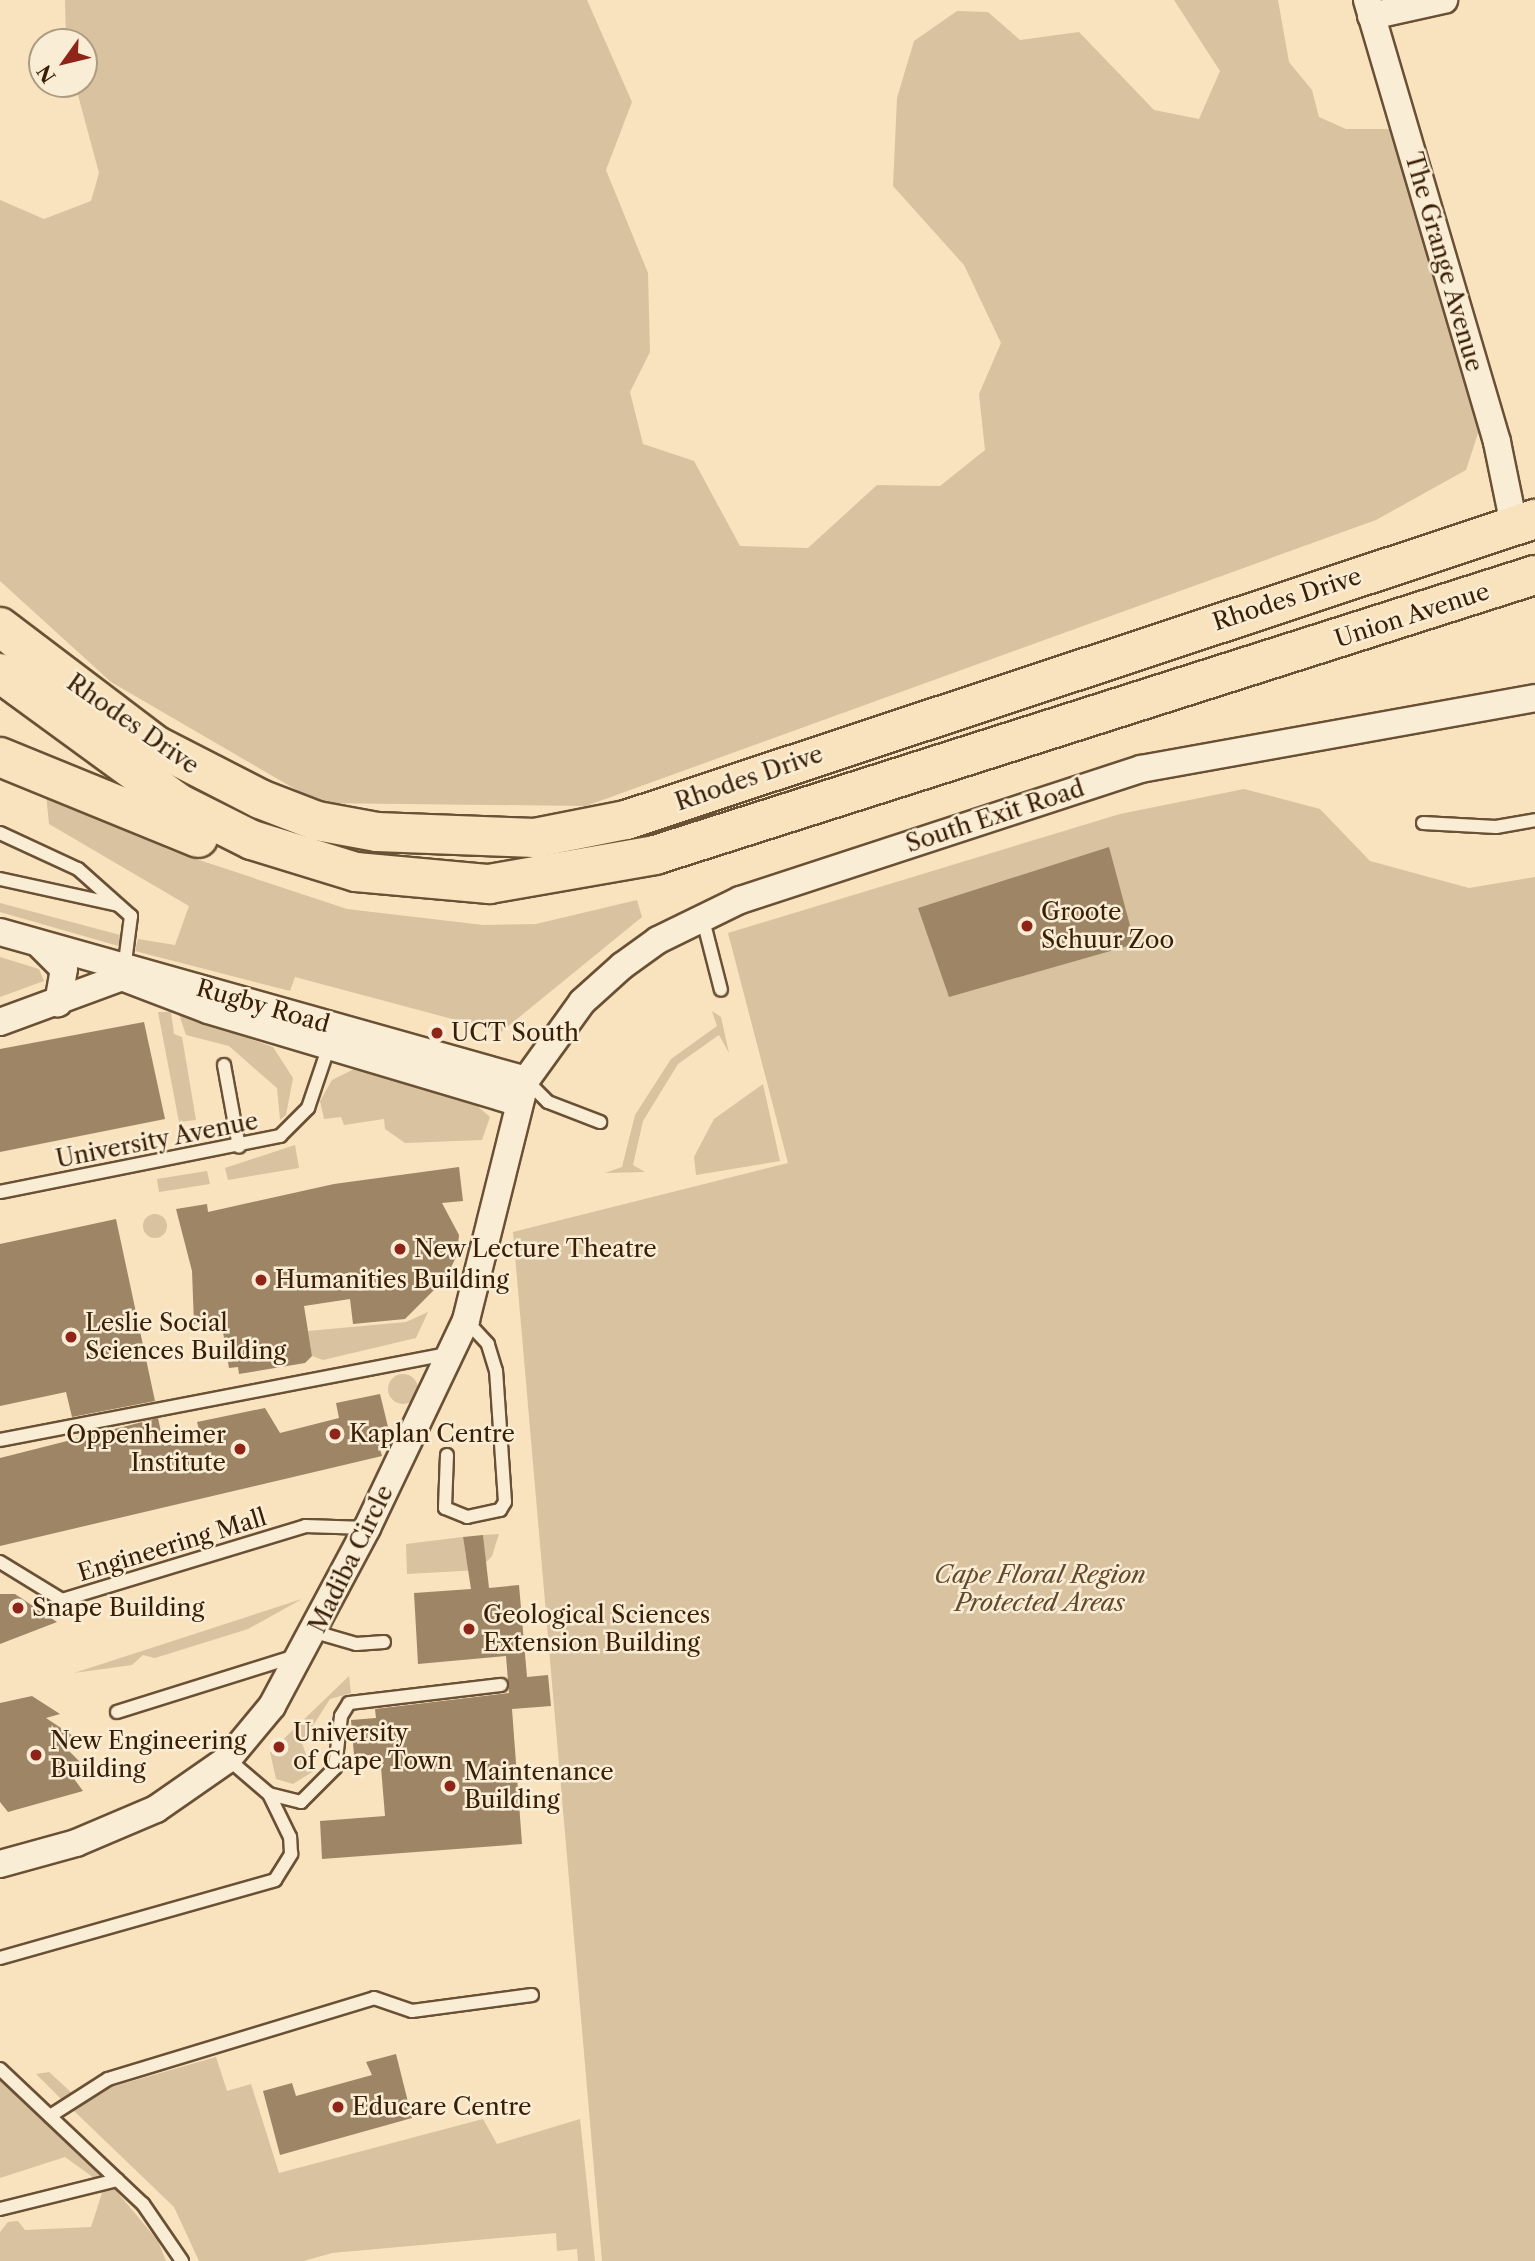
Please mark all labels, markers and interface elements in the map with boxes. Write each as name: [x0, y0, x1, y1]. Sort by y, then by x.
north arrow: [28, 28, 98, 98]
text: N: [33, 61, 61, 87]
street label: The Grange Avenue: [1399, 149, 1489, 375]
street label: Rhodes Drive: [1209, 561, 1365, 637]
street label: Union Avenue: [1331, 576, 1493, 654]
street label: Rhodes Drive: [61, 668, 205, 780]
street label: Rhodes Drive: [671, 739, 827, 817]
street label: South Exit Road: [902, 774, 1088, 858]
place label: Groote Schuur Zoo: [1041, 898, 1175, 954]
marker: Groote Schuur Zoo: [1019, 918, 1035, 934]
street label: Rugby Road: [193, 973, 333, 1039]
place label: UCT South: [451, 1019, 580, 1047]
marker: UCT South: [429, 1025, 445, 1041]
street label: University Avenue: [53, 1106, 261, 1174]
place label: New Lecture Theatre: [414, 1235, 658, 1263]
marker: New Lecture Theatre: [392, 1241, 408, 1257]
place label: Humanities Building: [275, 1266, 509, 1294]
marker: Humanities Building: [253, 1272, 269, 1288]
place label: Leslie Social Sciences Building: [85, 1309, 286, 1365]
marker: Leslie Social Sciences Building: [63, 1329, 79, 1345]
place label: Kaplan Centre: [349, 1420, 515, 1448]
place label: Oppenheimer Institute: [66, 1421, 226, 1477]
marker: Kaplan Centre: [327, 1426, 343, 1442]
marker: Oppenheimer Institute: [232, 1441, 248, 1457]
street label: Madiba Circle: [303, 1480, 399, 1638]
street label: Engineering Mall: [74, 1503, 270, 1587]
park label: Cape Floral Region Protected Areas: [934, 1561, 1146, 1617]
place label: Snape Building: [32, 1594, 204, 1622]
marker: Snape Building: [10, 1600, 26, 1616]
place label: Geological Sciences Extension Building: [483, 1601, 710, 1657]
marker: Geological Sciences Extension Building: [461, 1621, 477, 1637]
place label: University of Cape Town: [293, 1719, 453, 1775]
place label: New Engineering Building: [50, 1727, 247, 1783]
marker: University of Cape Town: [271, 1739, 287, 1755]
marker: New Engineering Building: [28, 1747, 44, 1763]
place label: Maintenance Building: [464, 1758, 614, 1814]
marker: Maintenance Building: [442, 1778, 458, 1794]
place label: Educare Centre: [352, 2093, 532, 2121]
marker: Educare Centre: [330, 2099, 346, 2115]

